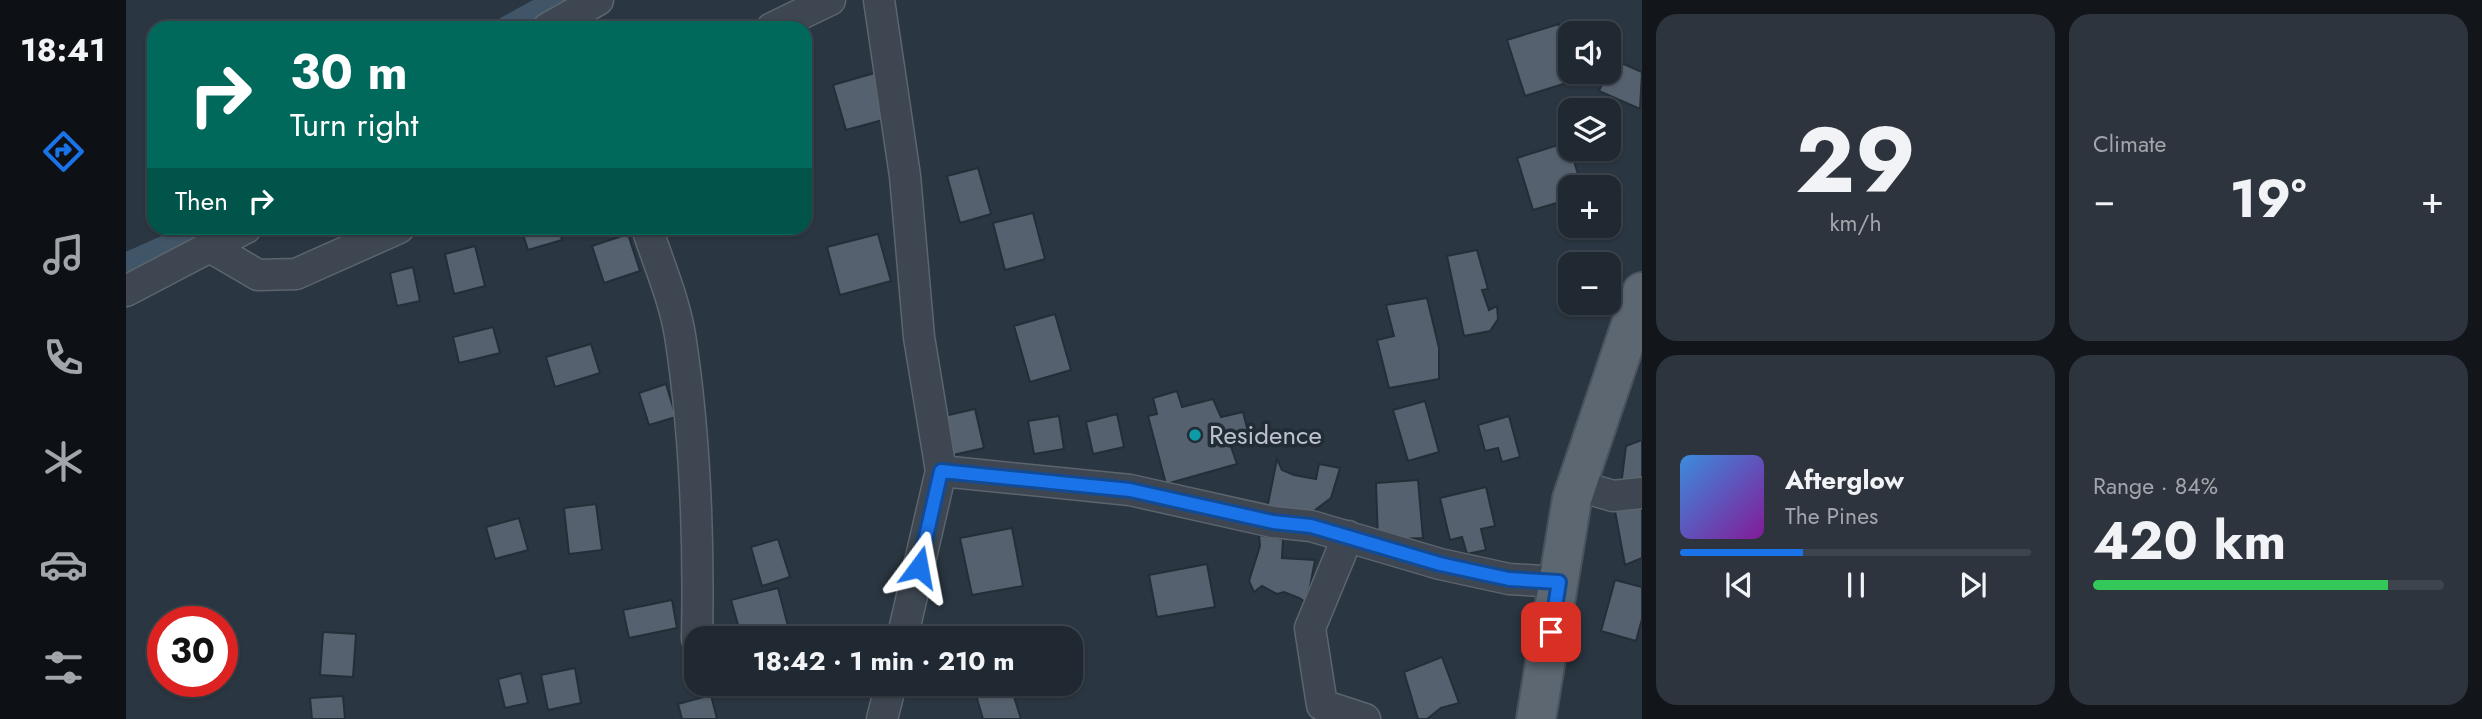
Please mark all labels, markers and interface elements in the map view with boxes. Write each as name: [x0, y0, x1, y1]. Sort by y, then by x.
map controls: [1558, 21, 1621, 315]
button: sound: [1558, 21, 1621, 84]
text: 18:41: [20, 27, 106, 73]
text: 30 m: [290, 37, 408, 107]
icon: right: [175, 49, 266, 140]
text: 29: [1795, 95, 1916, 226]
button: layers: [1558, 98, 1621, 161]
text: Turn right: [290, 102, 419, 148]
icon: directions: [39, 127, 88, 176]
text: Climate: [2093, 127, 2166, 161]
text: 19°: [2230, 161, 2306, 237]
text: −: [2093, 172, 2115, 227]
text: +: [2421, 172, 2444, 227]
button: +: [1558, 175, 1621, 238]
text: Then: [175, 182, 228, 220]
icon: right: [242, 182, 280, 220]
text: km/h: [1830, 206, 1881, 240]
icon: music: [39, 230, 88, 279]
button: −: [1558, 252, 1621, 315]
icon: phone: [39, 333, 88, 382]
place label: Residence: [1209, 416, 1322, 454]
marker: Residence: [1187, 427, 1203, 443]
icon: climate: [39, 437, 88, 486]
text: Afterglow: [1785, 461, 1904, 499]
text: Range · 84%: [2093, 469, 2218, 503]
text: The Pines: [1785, 499, 1878, 533]
text: 420 km: [2093, 503, 2286, 579]
position arrow: [882, 530, 956, 604]
icon: car: [39, 540, 88, 589]
icon: previous: [1720, 566, 1758, 604]
icon: pause: [1837, 566, 1875, 604]
icon: next: [1954, 566, 1992, 604]
pin: [1521, 602, 1581, 662]
speed limit sign: 30: [147, 606, 238, 697]
icon: arrive: [1532, 613, 1570, 651]
text: 18:42 · 1 min · 210 m: [752, 642, 1015, 680]
icon: filters: [39, 643, 88, 692]

